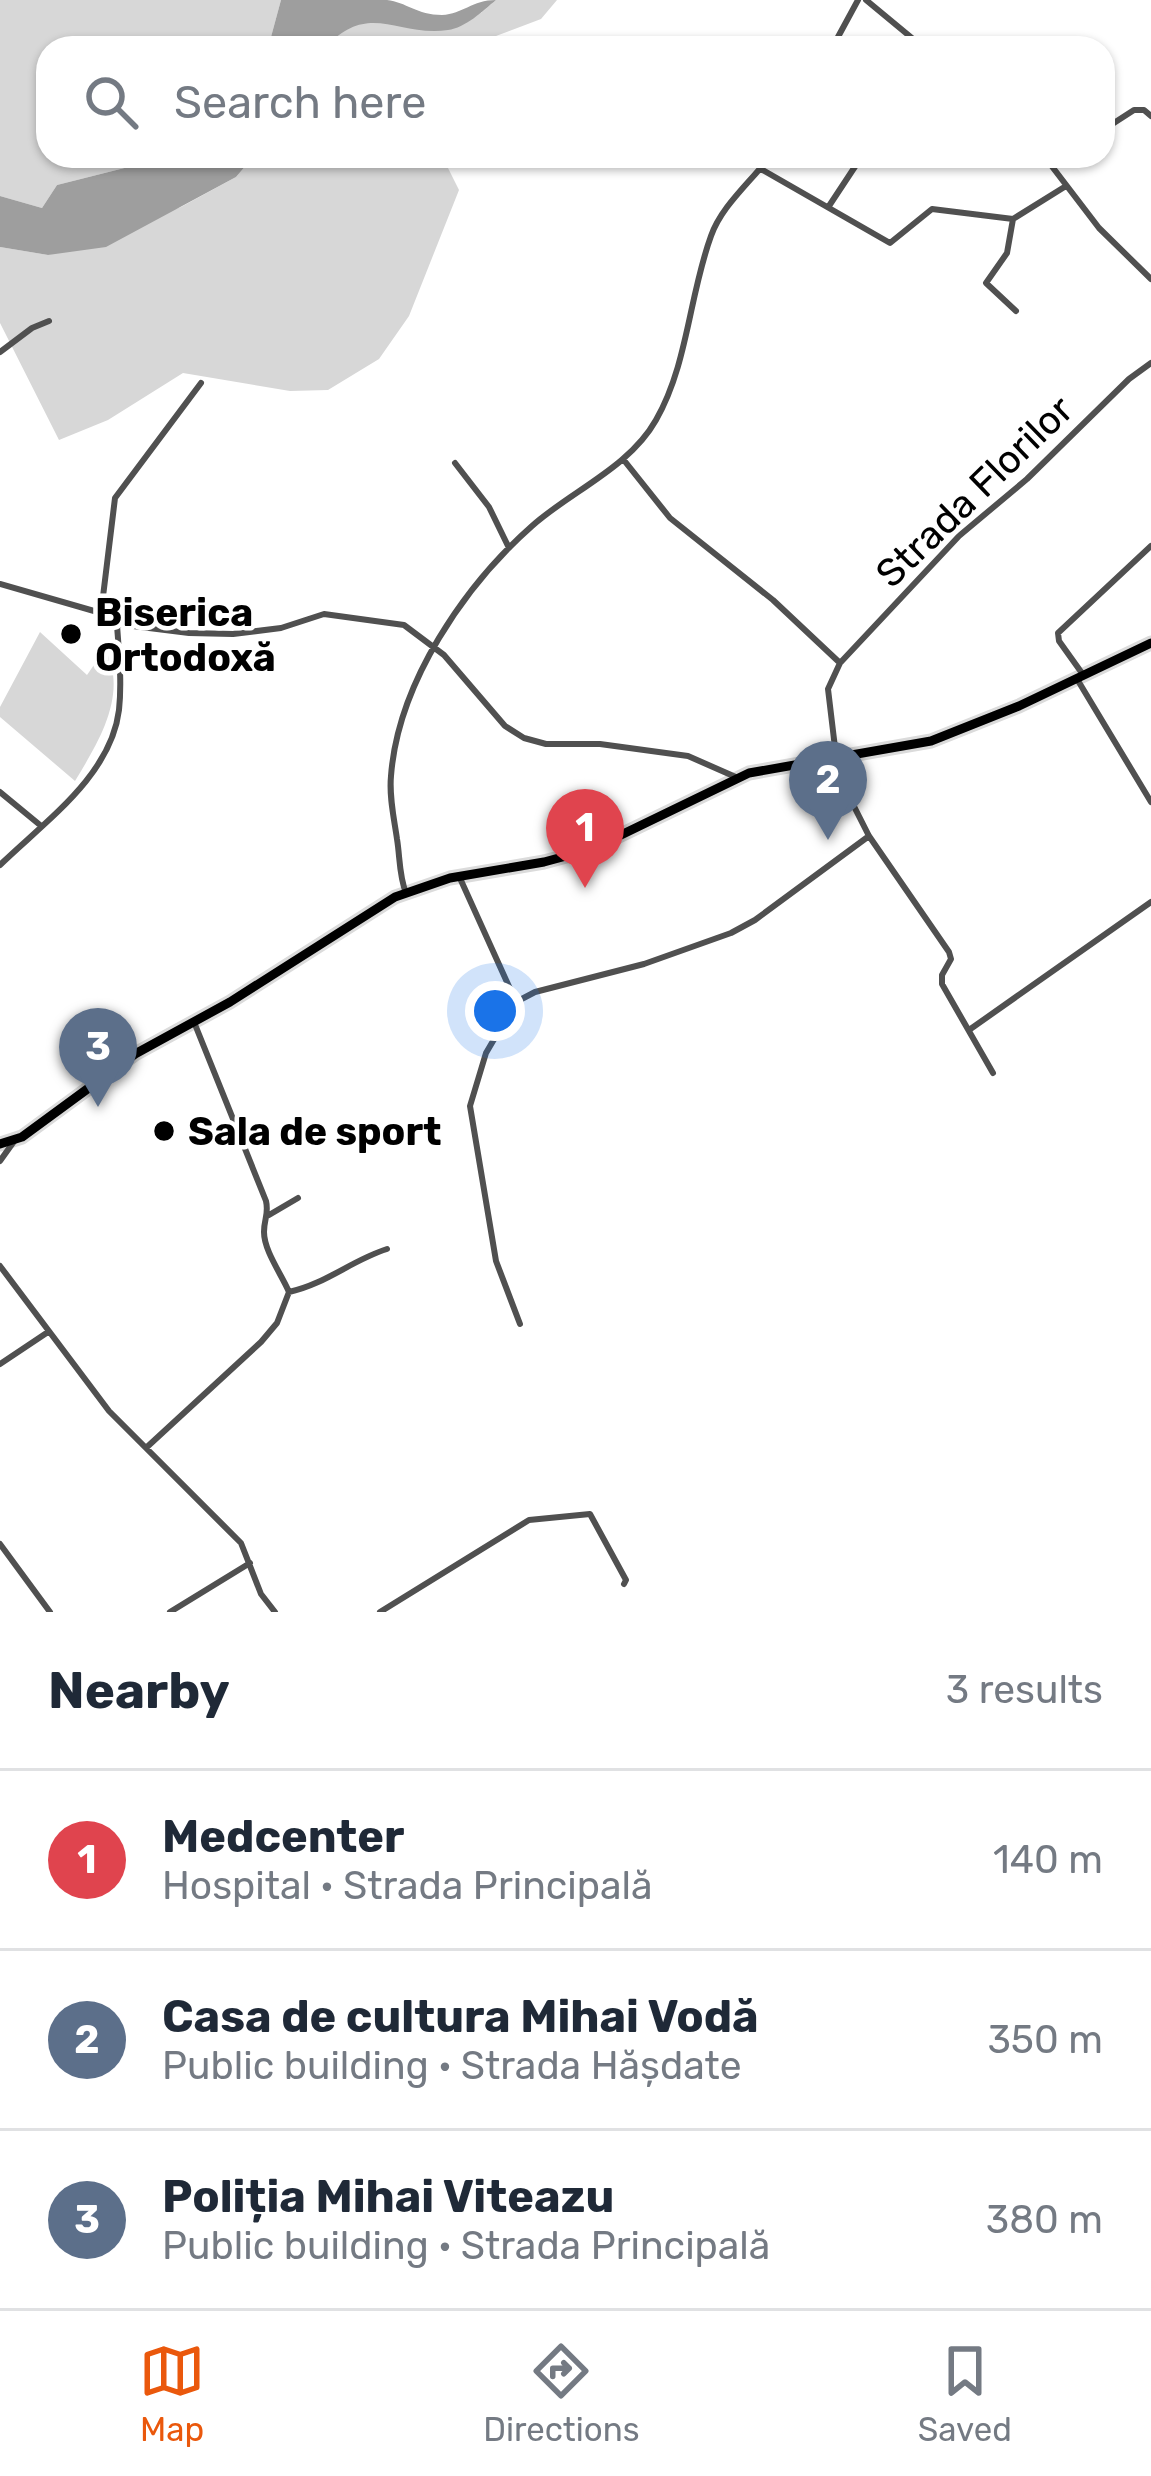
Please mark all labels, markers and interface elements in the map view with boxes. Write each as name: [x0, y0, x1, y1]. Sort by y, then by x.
search box: [36, 36, 1115, 168]
icon: search: [78, 69, 144, 135]
text: Search here: [174, 76, 426, 129]
street label: Strada Florilor: [867, 386, 1083, 597]
place label: Biserica Ortodoxă: [95, 590, 276, 681]
marker: Biserica Ortodoxă: [58, 621, 84, 647]
pin: 2: [789, 741, 867, 840]
pin: 1: [546, 789, 624, 888]
your location: [465, 981, 525, 1041]
pin: 3: [59, 1008, 137, 1107]
place label: Sala de sport: [188, 1109, 441, 1155]
marker: Sala de sport: [151, 1118, 177, 1144]
text: Nearby: [48, 1660, 230, 1721]
text: 3 results: [946, 1667, 1103, 1713]
text: Medcenter: [162, 1810, 405, 1863]
text: 1: [77, 1837, 97, 1883]
text: 140 m: [993, 1837, 1103, 1883]
text: Hospital · Strada Principală: [162, 1863, 653, 1909]
text: Casa de cultura Mihai Vodă: [162, 1990, 759, 2043]
text: 2: [74, 2017, 100, 2063]
text: 350 m: [987, 2017, 1103, 2063]
text: Public building · Strada Hășdate: [162, 2043, 742, 2089]
text: Poliția Mihai Viteazu: [162, 2170, 614, 2223]
text: 3: [74, 2197, 100, 2243]
text: 380 m: [986, 2197, 1103, 2243]
text: Public building · Strada Principală: [162, 2223, 770, 2269]
tab: Map: [139, 2338, 205, 2449]
tab: Directions: [483, 2338, 640, 2449]
tab: Saved: [918, 2338, 1012, 2449]

